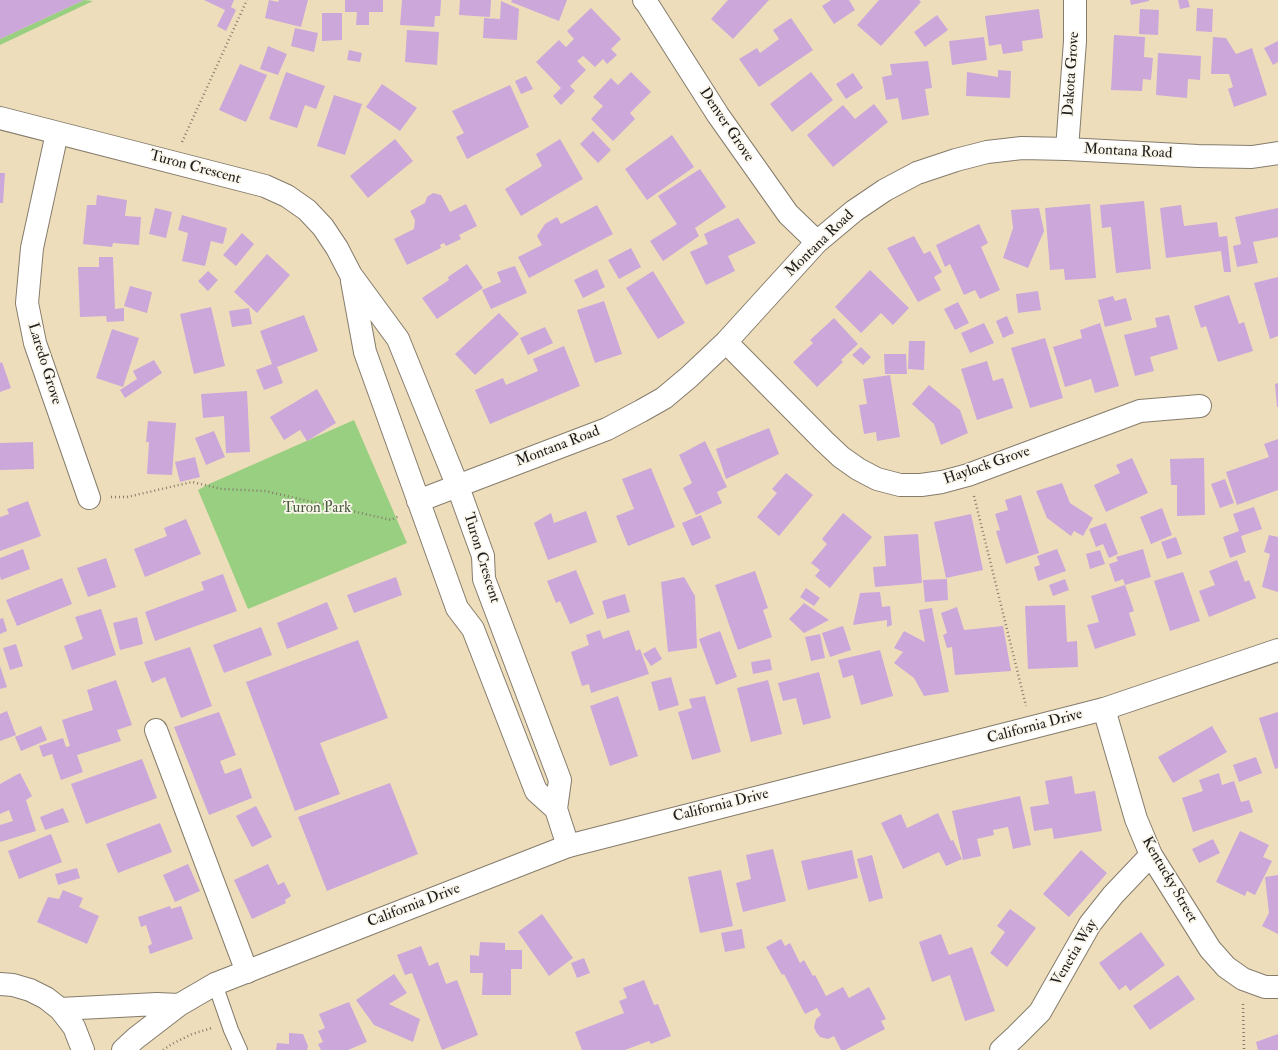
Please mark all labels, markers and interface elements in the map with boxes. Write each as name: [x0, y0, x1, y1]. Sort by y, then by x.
street label: Dakota Grove: [1060, 31, 1084, 117]
street label: Denver Grove: [695, 85, 757, 165]
street label: Montana Road: [1083, 141, 1173, 163]
street label: Turon Crescent: [147, 147, 243, 189]
street label: Montana Road: [782, 207, 858, 281]
street label: Laredo Grove: [23, 321, 65, 407]
street label: Montana Road: [513, 423, 603, 471]
street label: Haylock Grove: [941, 443, 1033, 489]
park label: Turon Park: [283, 500, 351, 518]
street label: Turon Crescent: [459, 511, 503, 605]
street label: California Drive: [985, 706, 1085, 748]
street label: California Drive: [671, 785, 771, 827]
street label: Kentucky Street: [1137, 834, 1201, 926]
street label: California Drive: [365, 880, 463, 932]
street label: Venetia Way: [1048, 916, 1102, 990]

